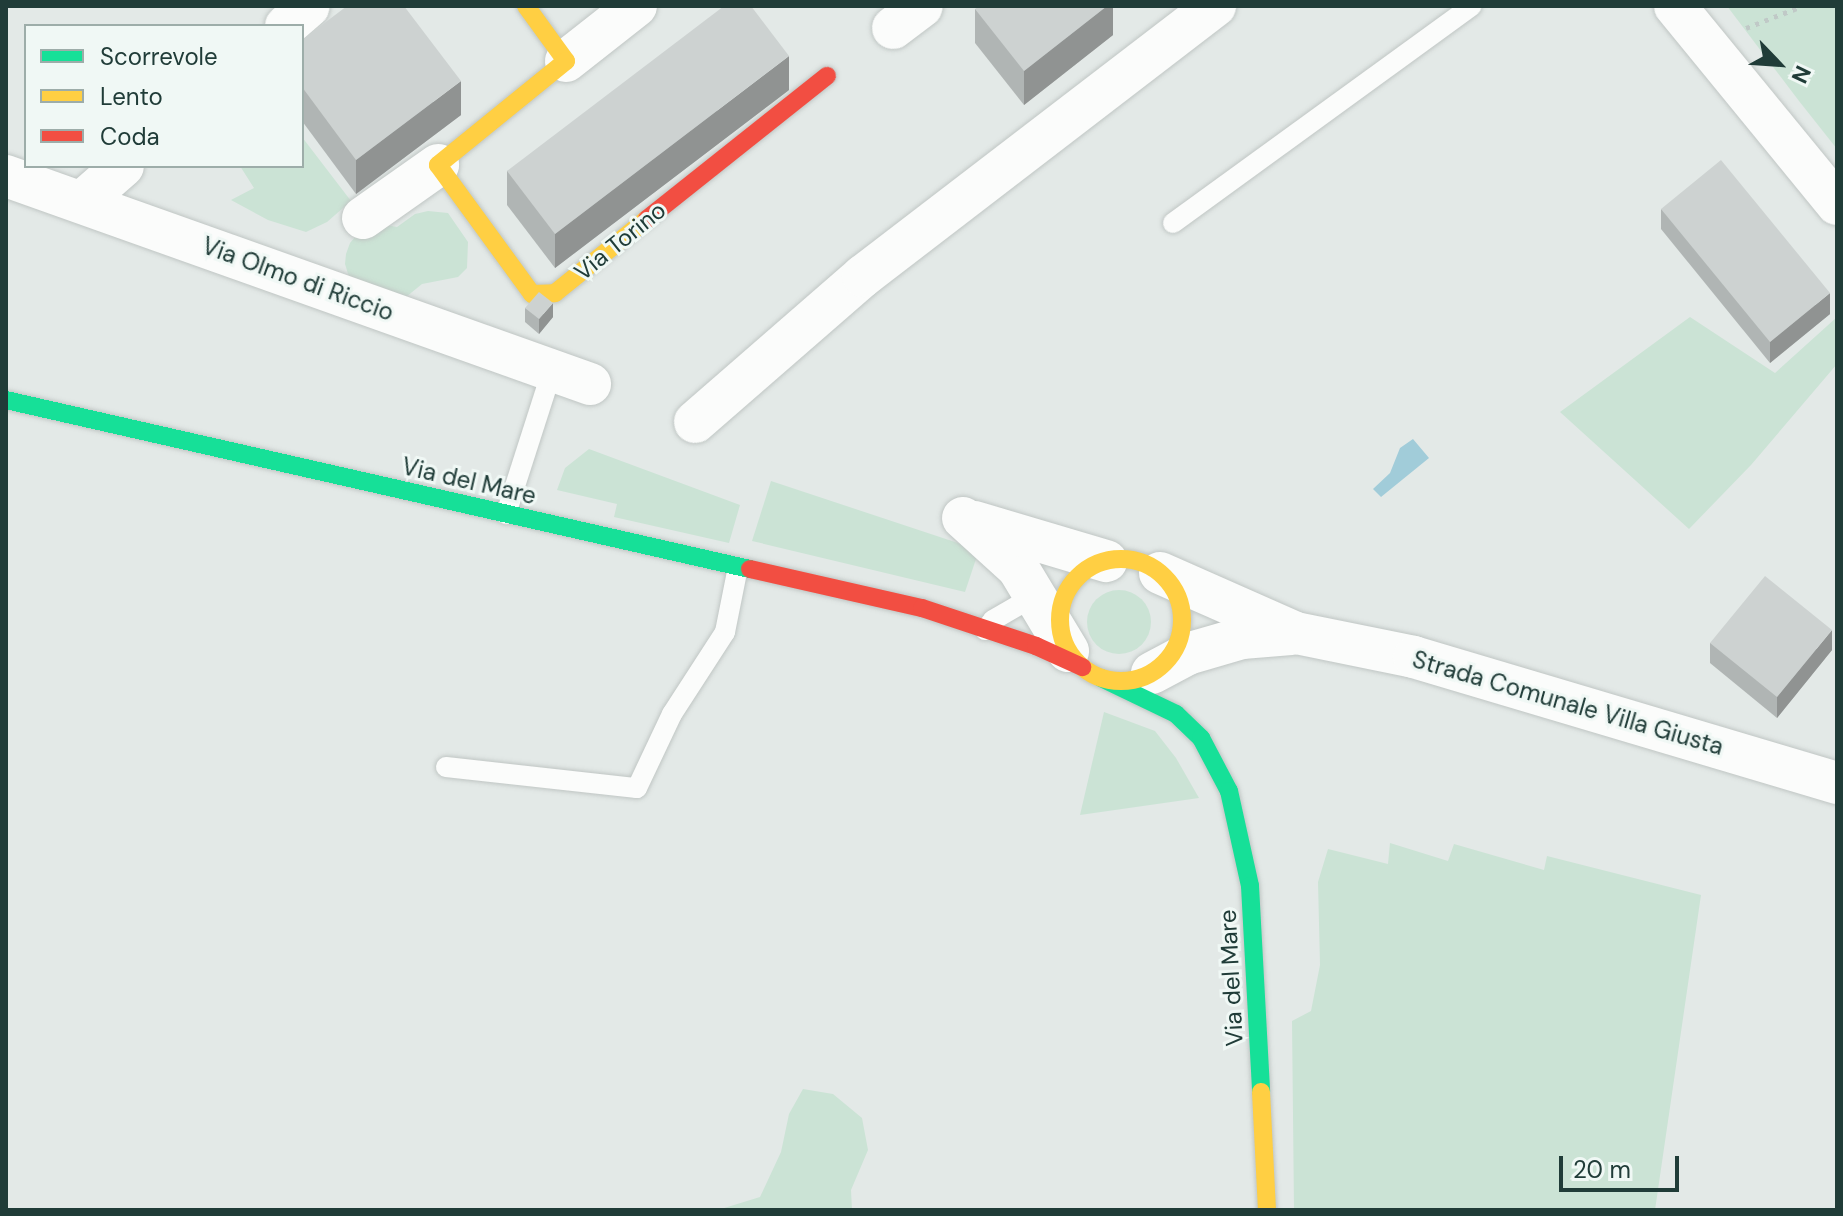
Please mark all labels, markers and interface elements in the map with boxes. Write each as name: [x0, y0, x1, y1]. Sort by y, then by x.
legend: [24, 24, 304, 168]
north arrow: [1739, 24, 1819, 104]
text: Scorrevole: [100, 41, 218, 72]
text: N: [1785, 61, 1818, 88]
text: Lento: [100, 81, 163, 112]
text: Coda: [100, 121, 160, 152]
street label: Via Torino: [568, 195, 672, 287]
street label: Via Olmo di Riccio: [198, 231, 398, 327]
street label: Via del Mare: [399, 452, 539, 510]
street label: Strada Comunale Villa Giusta: [1409, 645, 1727, 761]
street label: Via del Mare: [1213, 909, 1249, 1047]
scale bar: [1563, 1140, 1683, 1190]
text: 20 m: [1573, 1154, 1631, 1185]

